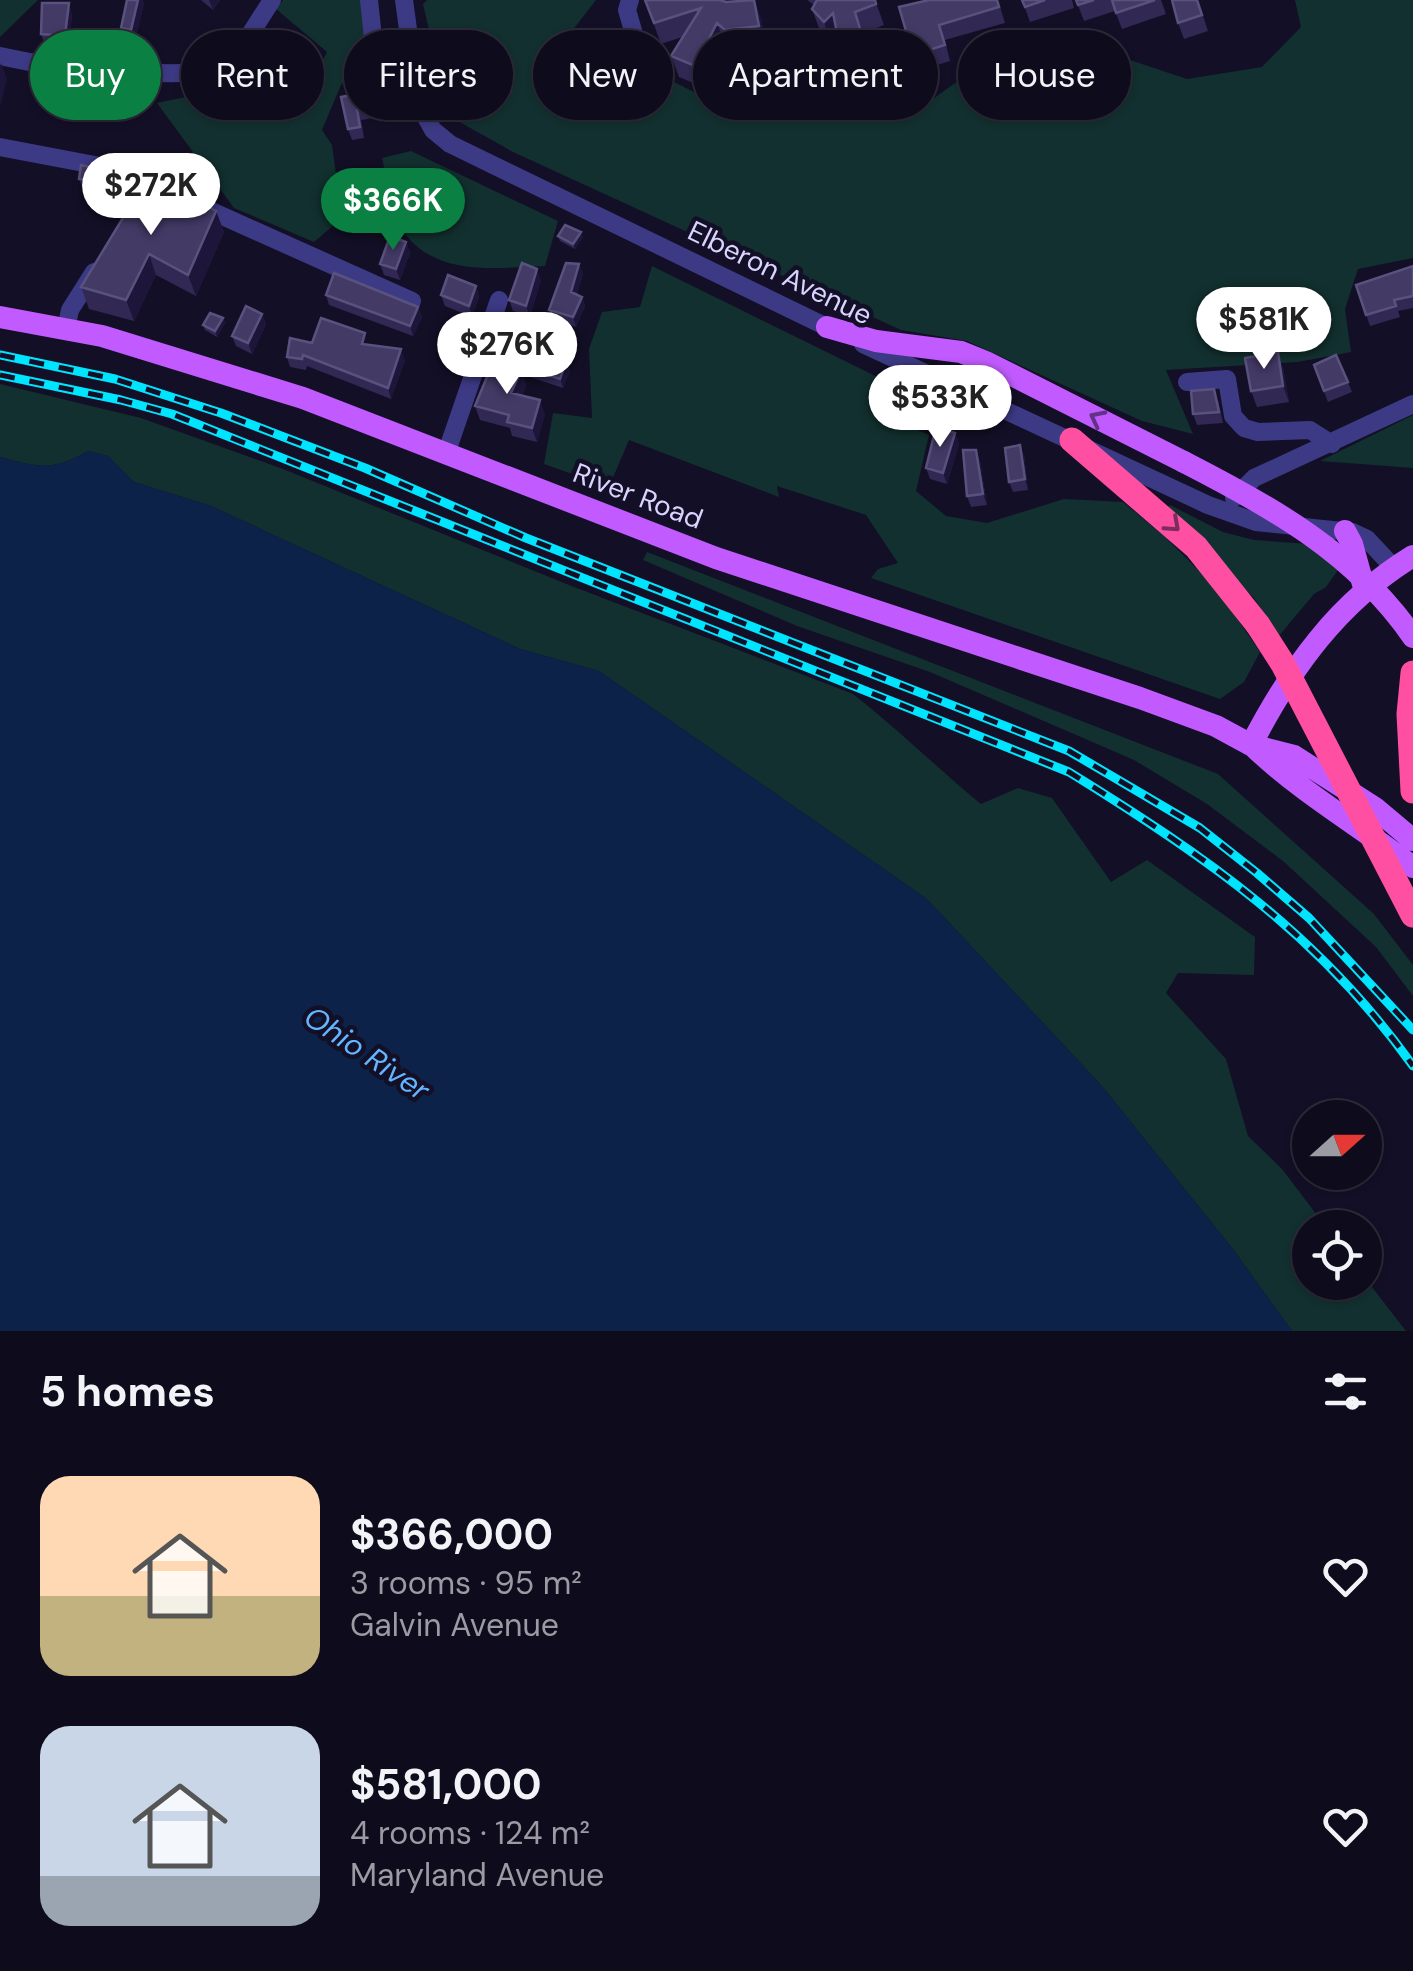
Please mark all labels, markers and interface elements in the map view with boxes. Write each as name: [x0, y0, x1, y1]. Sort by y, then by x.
chip: Buy: [30, 30, 161, 120]
chip: Rent: [181, 30, 324, 120]
chip: Filters: [344, 30, 513, 120]
chip: New: [533, 30, 673, 120]
chip: Apartment: [693, 30, 938, 120]
chip: House: [958, 30, 1131, 120]
pin: $272K: [81, 153, 221, 238]
text: $272K: [104, 164, 198, 206]
pin: $366K: [323, 168, 463, 253]
text: $366K: [343, 179, 443, 221]
street label: Elberon Avenue: [682, 212, 878, 334]
pin: $581K: [1194, 287, 1334, 372]
text: $581K: [1218, 298, 1310, 340]
pin: $276K: [437, 312, 577, 397]
text: $276K: [459, 323, 555, 365]
pin: $533K: [870, 365, 1010, 450]
text: $533K: [891, 376, 989, 418]
one-way arrow: [1089, 411, 1107, 430]
street label: River Road: [568, 454, 708, 538]
one-way arrow: [1161, 514, 1180, 532]
water label: Ohio River: [297, 997, 438, 1110]
north arrow: [1292, 1100, 1382, 1190]
map controls: [1292, 1100, 1382, 1300]
button: locate: [1292, 1210, 1382, 1300]
text: 5 homes: [40, 1364, 215, 1419]
icon: filters: [1318, 1364, 1373, 1419]
text: $366,000: [350, 1507, 553, 1562]
icon: home: [120, 1516, 240, 1636]
icon: heart: [1318, 1549, 1373, 1604]
text: 3 rooms · 95 m²: [350, 1562, 582, 1604]
text: Galvin Avenue: [350, 1604, 559, 1646]
text: $581,000: [350, 1757, 542, 1812]
icon: home: [120, 1766, 240, 1886]
icon: heart: [1318, 1799, 1373, 1854]
text: 4 rooms · 124 m²: [350, 1812, 590, 1854]
text: Maryland Avenue: [350, 1854, 604, 1896]

